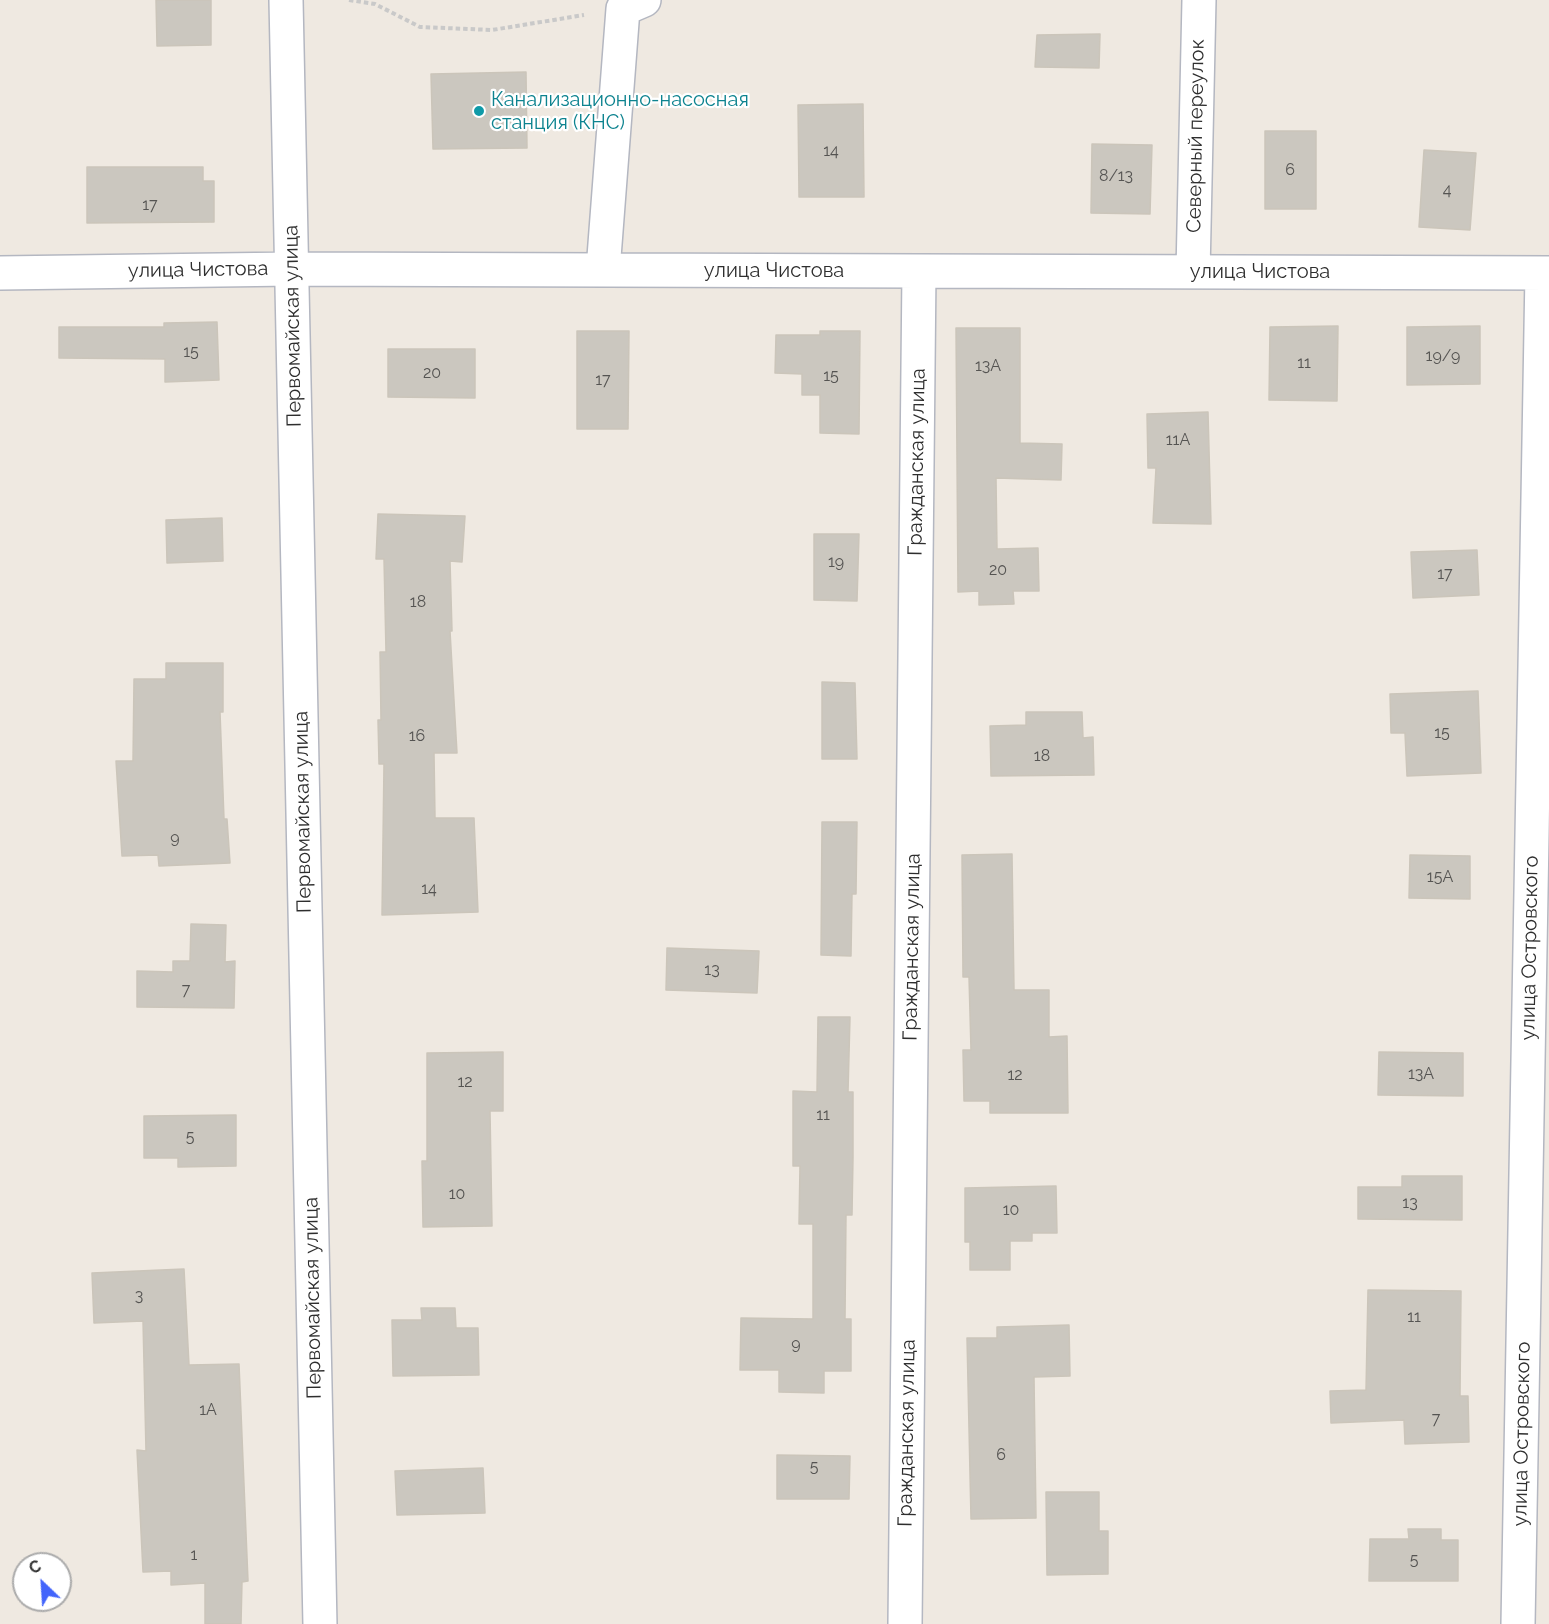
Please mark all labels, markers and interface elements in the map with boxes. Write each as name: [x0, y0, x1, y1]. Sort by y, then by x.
street label: Северный переулок: [1182, 39, 1210, 233]
place label: Канализационно-насосная станция (КНС): [491, 88, 749, 135]
marker: Канализационно-насосная станция (КНС): [472, 104, 486, 118]
house number: 14: [823, 141, 839, 161]
house number: 6: [1285, 160, 1295, 180]
house number: 8/13: [1099, 166, 1133, 186]
house number: 4: [1443, 180, 1451, 200]
house number: 17: [142, 195, 158, 215]
street label: Первомайская улица: [279, 225, 307, 427]
street label: улица Чистова: [128, 257, 268, 283]
street label: улица Чистова: [704, 259, 844, 283]
street label: улица Чистова: [1190, 260, 1330, 284]
house number: 15: [183, 342, 199, 362]
house number: 19/9: [1426, 346, 1460, 366]
house number: 11: [1297, 353, 1311, 373]
house number: 13А: [975, 356, 1001, 376]
house number: 20: [423, 363, 441, 383]
house number: 15: [823, 366, 839, 386]
street label: Гражданская улица: [903, 368, 931, 556]
house number: 17: [595, 370, 611, 390]
house number: 11А: [1166, 430, 1190, 450]
house number: 19: [828, 552, 844, 572]
house number: 20: [989, 560, 1007, 580]
house number: 17: [1437, 564, 1453, 584]
house number: 18: [410, 592, 426, 612]
street label: Первомайская улица: [289, 711, 317, 913]
house number: 15: [1434, 723, 1450, 743]
house number: 16: [409, 726, 425, 746]
house number: 18: [1034, 746, 1050, 766]
house number: 9: [170, 828, 180, 848]
street label: Гражданская улица: [898, 853, 926, 1041]
street label: улица Островского: [1516, 855, 1544, 1041]
house number: 15А: [1427, 867, 1453, 887]
house number: 14: [421, 879, 437, 899]
house number: 13: [704, 960, 720, 980]
house number: 7: [182, 980, 190, 1000]
house number: 13А: [1408, 1064, 1434, 1084]
house number: 12: [1007, 1065, 1023, 1085]
house number: 12: [457, 1072, 473, 1092]
house number: 11: [816, 1105, 830, 1125]
house number: 5: [186, 1127, 194, 1147]
house number: 10: [449, 1184, 465, 1204]
house number: 13: [1402, 1193, 1418, 1213]
street label: Первомайская улица: [299, 1197, 327, 1399]
house number: 10: [1003, 1200, 1019, 1220]
house number: 3: [135, 1286, 143, 1306]
house number: 11: [1407, 1307, 1421, 1327]
house number: 9: [791, 1334, 801, 1354]
street label: Гражданская улица: [893, 1339, 921, 1527]
street label: улица Островского: [1508, 1341, 1536, 1527]
house number: 1А: [199, 1400, 217, 1420]
house number: 7: [1432, 1409, 1440, 1429]
house number: 6: [996, 1445, 1006, 1465]
house number: 5: [810, 1457, 818, 1477]
house number: 1: [191, 1545, 197, 1565]
house number: 5: [1410, 1550, 1418, 1570]
north arrow: [12, 1552, 72, 1612]
text: С: [26, 1556, 44, 1578]

